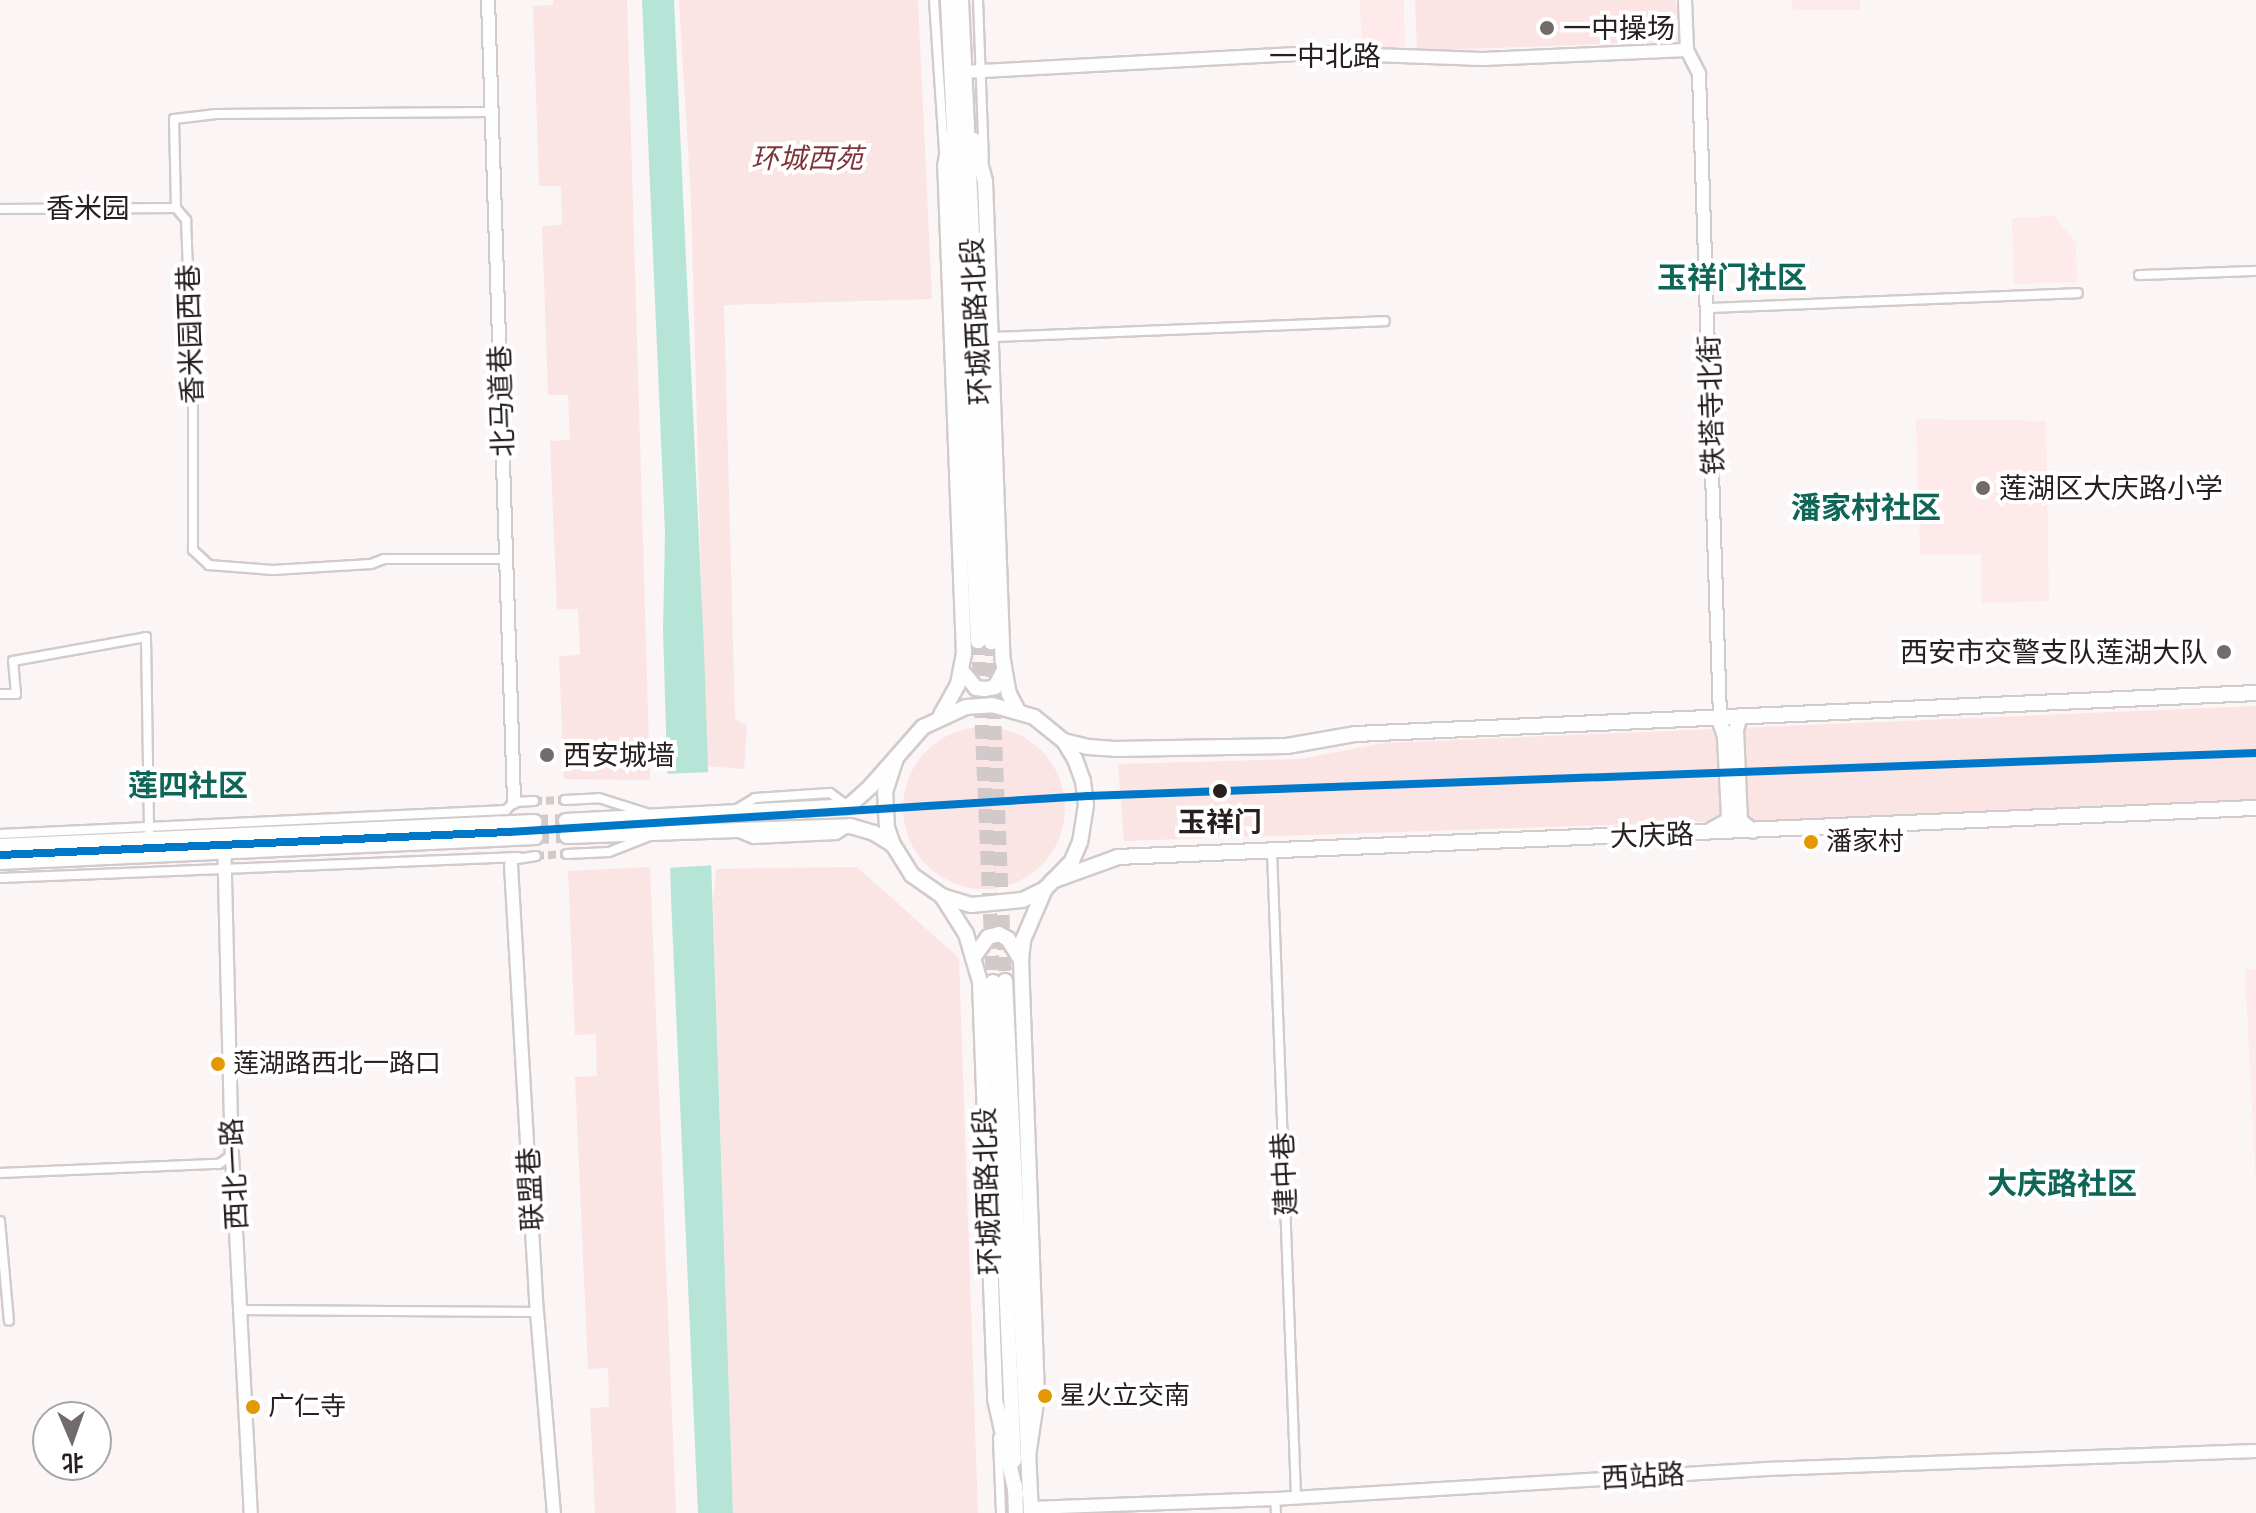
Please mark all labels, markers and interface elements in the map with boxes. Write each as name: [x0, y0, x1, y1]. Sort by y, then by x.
place label: 一中操场: [1563, 11, 1675, 45]
marker: 一中操场: [1538, 19, 1556, 37]
street label: 一中北路: [1269, 39, 1381, 73]
park label: 环城西苑: [751, 141, 863, 175]
street label: 香米园: [46, 191, 130, 225]
street label: 环城西路北段: [955, 236, 997, 406]
district label: 玉祥门社区: [1657, 260, 1807, 296]
street label: 香米园西巷: [171, 263, 209, 405]
street label: 铁塔寺北街: [1692, 334, 1730, 476]
street label: 北马道巷: [482, 344, 520, 458]
place label: 莲湖区大庆路小学: [1999, 471, 2223, 505]
marker: 莲湖区大庆路小学: [1974, 479, 1992, 497]
district label: 潘家村社区: [1791, 490, 1941, 526]
place label: 西安市交警支队莲湖大队: [1900, 635, 2208, 669]
marker: 西安市交警支队莲湖大队: [2215, 643, 2233, 661]
place label: 西安城墙: [563, 738, 675, 772]
marker: 西安城墙: [538, 746, 556, 764]
district label: 莲四社区: [128, 768, 248, 804]
marker: 玉祥门: [1209, 780, 1231, 802]
place label: 玉祥门: [1178, 805, 1262, 839]
street label: 大庆路: [1609, 817, 1695, 853]
place label: 潘家村: [1826, 826, 1904, 858]
marker: 潘家村: [1803, 834, 1819, 850]
place label: 莲湖路西北一路口: [233, 1048, 441, 1080]
marker: 莲湖路西北一路口: [210, 1056, 226, 1072]
street label: 环城西路北段: [967, 1106, 1007, 1276]
street label: 西北一路: [214, 1117, 254, 1231]
street label: 建中巷: [1265, 1131, 1303, 1217]
street label: 联盟巷: [511, 1146, 549, 1232]
district label: 大庆路社区: [1987, 1166, 2137, 1202]
place label: 星火立交南: [1060, 1380, 1190, 1412]
marker: 星火立交南: [1037, 1388, 1053, 1404]
place label: 广仁寺: [268, 1391, 346, 1423]
marker: 广仁寺: [245, 1399, 261, 1415]
north arrow: [32, 1401, 112, 1481]
text: 北: [61, 1448, 84, 1478]
street label: 西站路: [1600, 1457, 1686, 1495]

